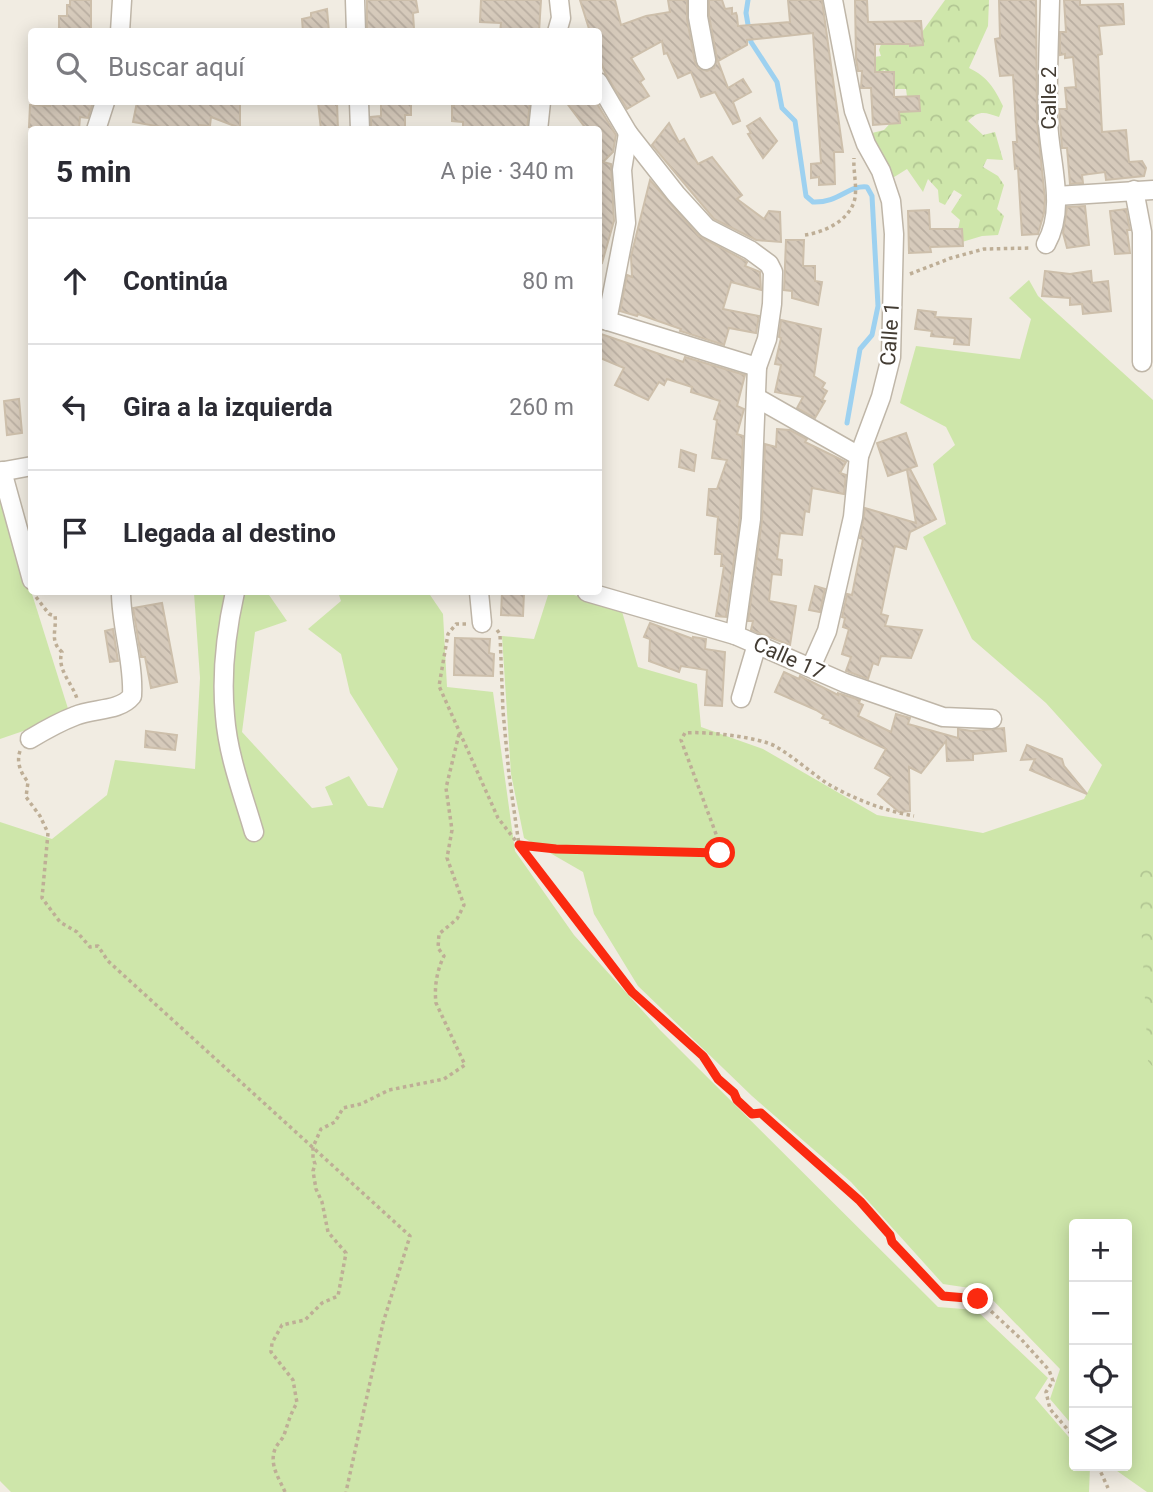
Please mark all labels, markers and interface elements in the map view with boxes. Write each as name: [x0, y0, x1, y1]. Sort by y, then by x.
search box: [28, 28, 602, 105]
icon: search: [52, 48, 90, 86]
text: Buscar aquí: [108, 52, 245, 82]
street label: Calle 2: [1037, 66, 1061, 130]
text: 5 min: [56, 154, 131, 189]
text: A pie · 340 m: [441, 158, 574, 185]
icon: ahead: [56, 262, 94, 300]
text: Continúa: [123, 266, 228, 296]
text: 80 m: [522, 268, 574, 295]
street label: Calle 1: [876, 302, 904, 366]
icon: left: [56, 388, 94, 426]
text: Gira a la izquierda: [123, 392, 333, 422]
text: 260 m: [509, 394, 574, 421]
icon: arrive: [56, 514, 94, 552]
text: Llegada al destino: [123, 518, 336, 548]
street label: Calle 17: [750, 632, 828, 684]
route start: [704, 837, 735, 868]
map controls: [1069, 1219, 1132, 1471]
button: +: [1069, 1219, 1132, 1282]
button: −: [1069, 1282, 1132, 1345]
route end: [962, 1283, 993, 1314]
button: locate: [1069, 1345, 1132, 1408]
button: layers: [1069, 1408, 1132, 1471]

